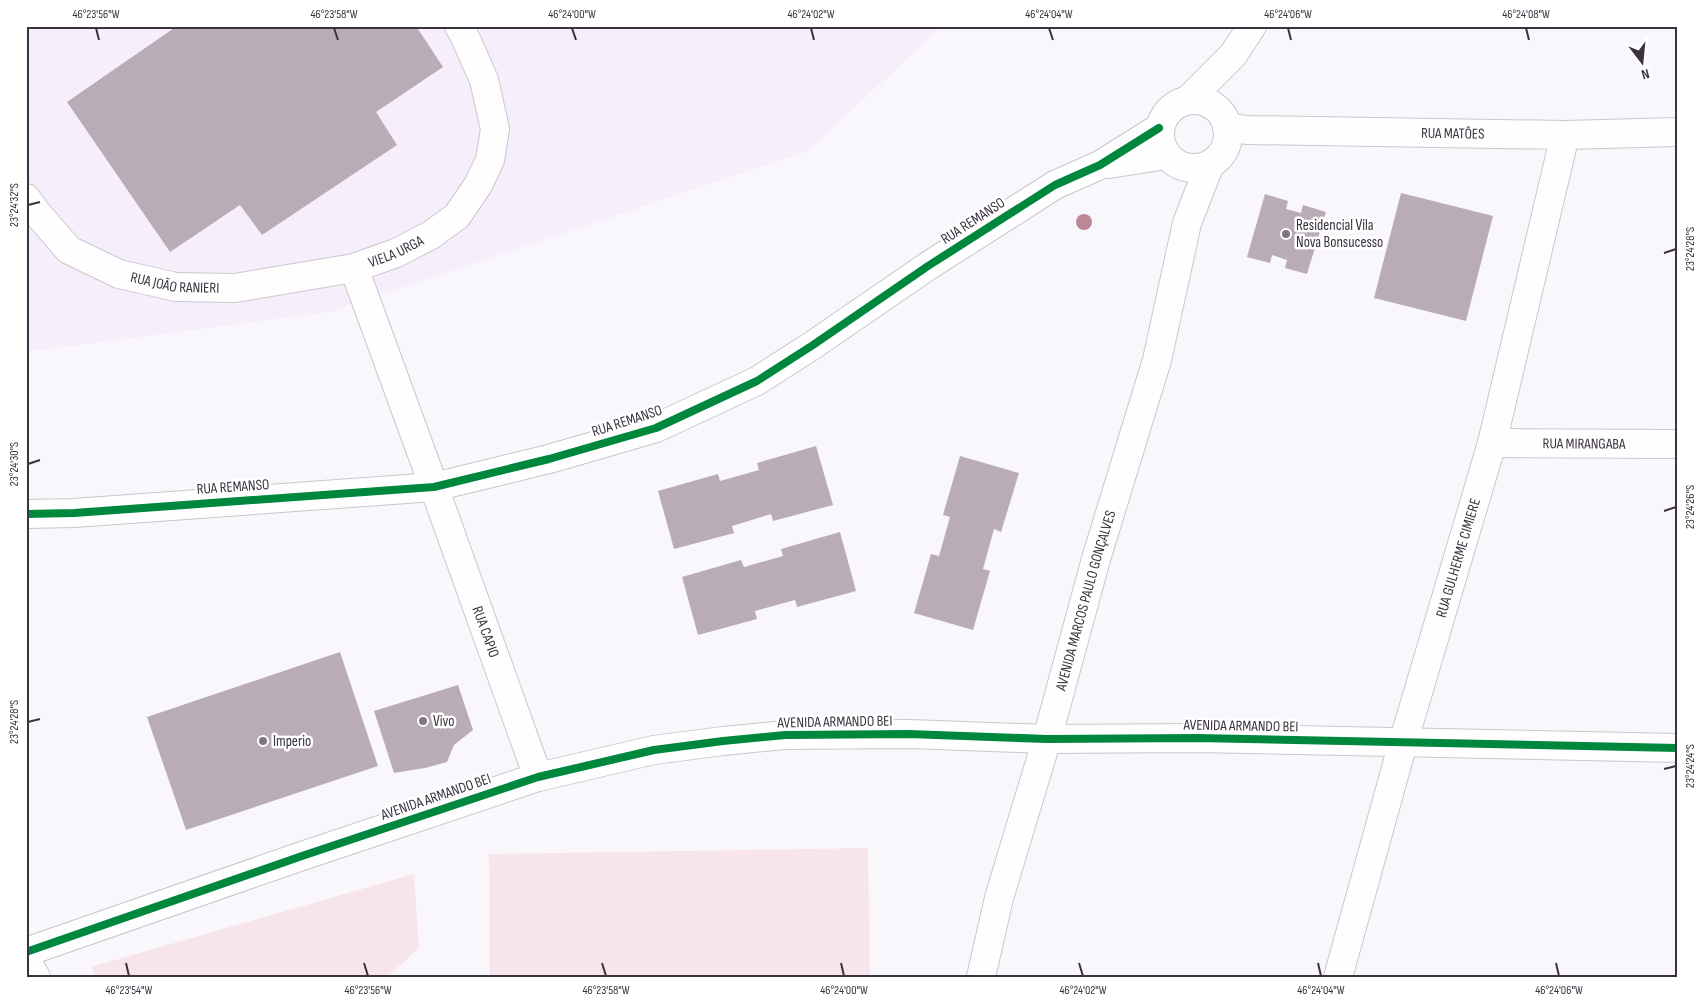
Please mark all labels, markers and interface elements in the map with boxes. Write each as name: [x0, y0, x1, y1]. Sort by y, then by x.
text: 46°23'56"W: [72, 7, 120, 22]
text: 46°23'58"W: [311, 7, 358, 22]
text: 46°24'00"W: [548, 7, 596, 22]
text: 46°24'02"W: [787, 7, 835, 22]
text: 46°24'04"W: [1025, 7, 1073, 22]
text: 46°24'06"W: [1264, 7, 1312, 22]
text: 46°24'08"W: [1502, 7, 1550, 22]
north arrow: [1616, 38, 1666, 88]
text: N: [1640, 65, 1651, 83]
street label: RUA MATÕES: [1421, 123, 1485, 143]
text: 23°24'32"S: [7, 183, 22, 227]
street label: RUA REMANSO: [937, 193, 1009, 249]
place label: Residencial Vila Nova Bonsucesso: [1296, 216, 1383, 252]
text: 23°24'28"S: [1683, 227, 1698, 271]
marker: Residencial Vila Nova Bonsucesso: [1280, 228, 1292, 240]
street label: VIELA URGA: [366, 231, 427, 272]
street label: RUA JOÃO RANIERI: [129, 267, 219, 297]
street label: RUA REMANSO: [589, 401, 665, 441]
street label: RUA MIRANGABA: [1543, 434, 1626, 453]
text: 23°24'30"S: [7, 442, 22, 486]
street label: RUA REMANSO: [196, 475, 270, 499]
text: 23°24'26"S: [1683, 485, 1698, 529]
street label: RUA GULHERME CIMIERE: [1431, 496, 1485, 620]
street label: AVENIDA MARCOS PAULO GONÇALVES: [1051, 508, 1120, 694]
street label: RUA CAPIO: [468, 603, 504, 660]
text: 23°24'28"S: [7, 700, 22, 744]
street label: AVENIDA ARMANDO BEI: [776, 711, 893, 733]
place label: Vivo: [433, 712, 454, 731]
marker: Vivo: [417, 715, 429, 727]
street label: AVENIDA ARMANDO BEI: [1182, 715, 1299, 737]
place label: Imperio: [273, 732, 311, 751]
marker: Imperio: [257, 735, 269, 747]
text: 23°24'24"S: [1683, 744, 1698, 788]
street label: AVENIDA ARMANDO BEI: [378, 769, 493, 825]
text: 46°23'54"W: [106, 983, 153, 998]
text: 46°23'56"W: [344, 983, 392, 998]
text: 46°23'58"W: [583, 983, 630, 998]
text: 46°24'00"W: [820, 983, 868, 998]
text: 46°24'02"W: [1059, 983, 1107, 998]
text: 46°24'04"W: [1297, 983, 1345, 998]
text: 46°24'06"W: [1535, 983, 1583, 998]

